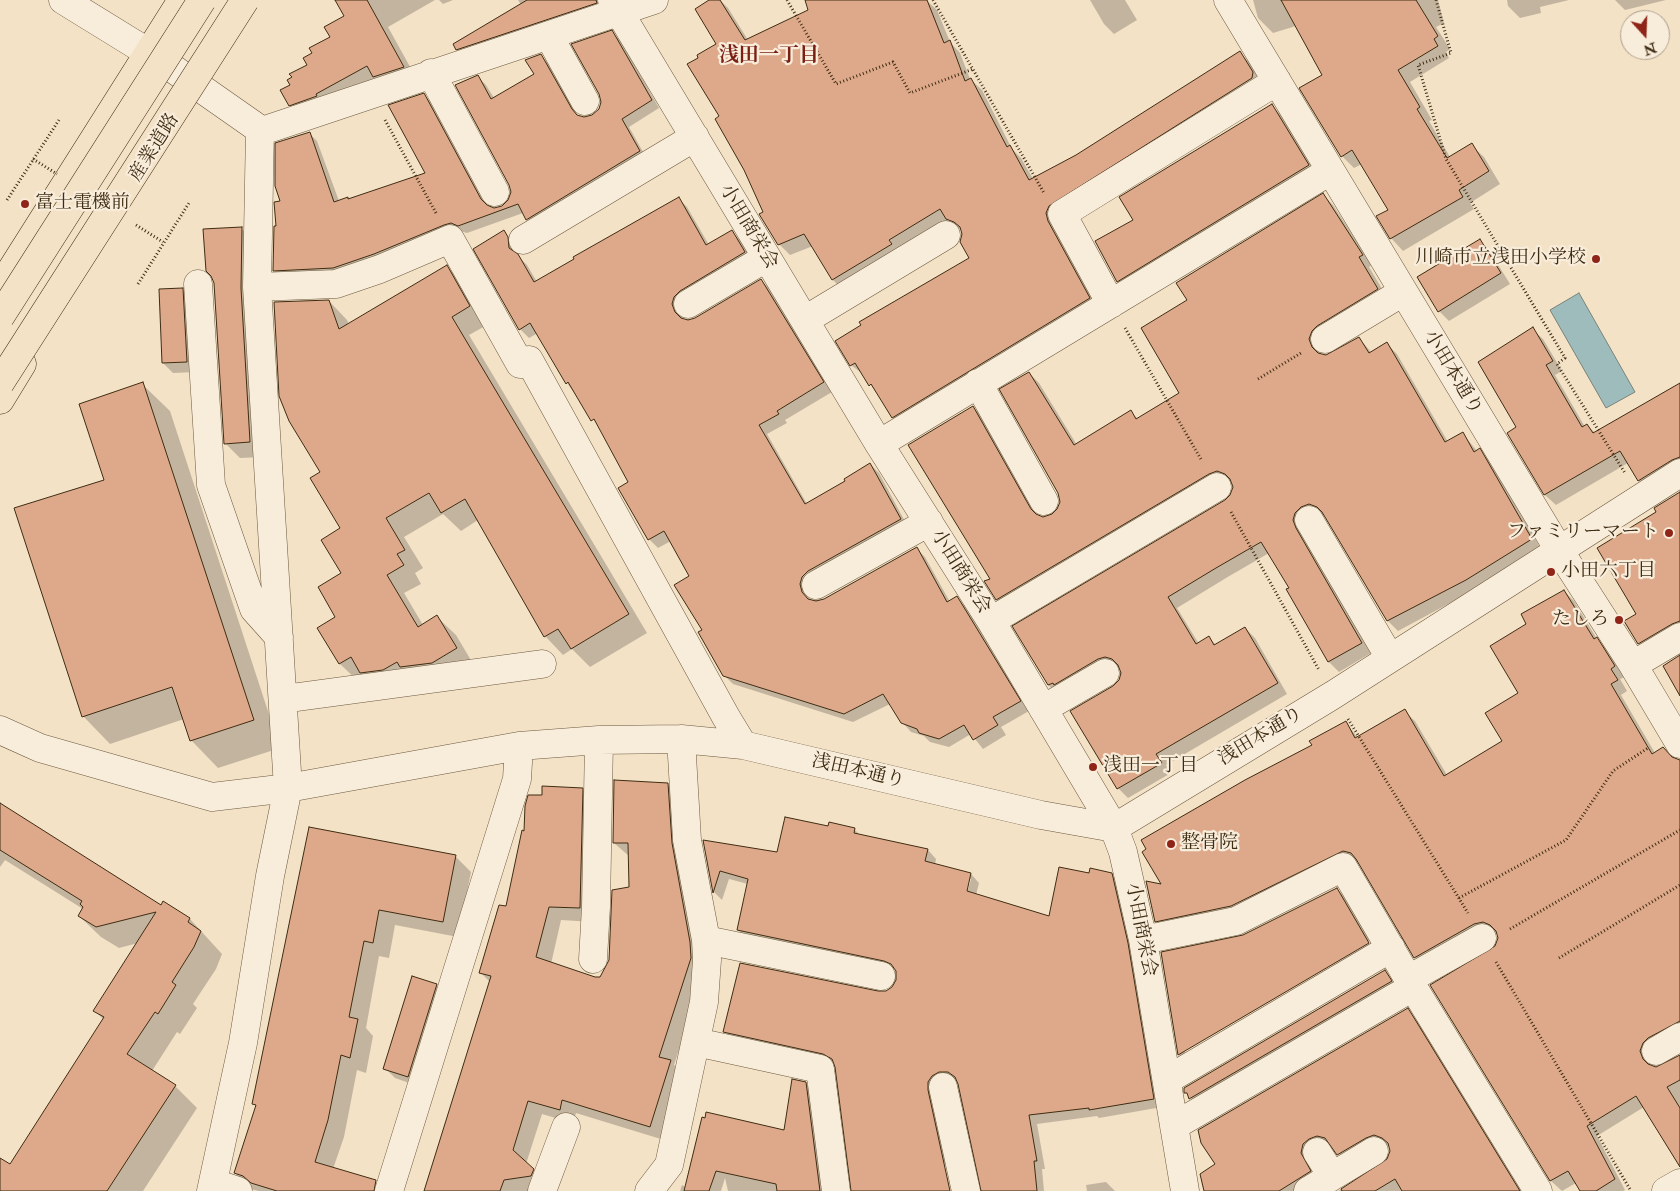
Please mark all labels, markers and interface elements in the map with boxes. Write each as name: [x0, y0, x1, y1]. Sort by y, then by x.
north arrow: [1620, 10, 1670, 60]
text: N: [1641, 38, 1659, 59]
district label: 浅田一丁目: [719, 45, 819, 69]
street label: 産業道路: [125, 110, 185, 186]
street label: 小田商栄会: [714, 180, 782, 274]
place label: 富士電機前: [35, 193, 130, 215]
marker: 富士電機前: [19, 198, 31, 210]
place label: 川崎市立浅田小学校: [1415, 248, 1586, 270]
marker: 川崎市立浅田小学校: [1590, 253, 1602, 265]
street label: 小田本通り: [1418, 326, 1486, 420]
place label: ファミリーマート: [1507, 522, 1659, 544]
street label: 小田商栄会: [925, 526, 995, 618]
marker: ファミリーマート: [1663, 527, 1675, 539]
place label: 小田六丁目: [1561, 561, 1656, 583]
marker: 小田六丁目: [1545, 566, 1557, 578]
place label: たしろ: [1552, 609, 1609, 631]
marker: たしろ: [1613, 614, 1625, 626]
street label: 浅田本通り: [1214, 703, 1308, 771]
street label: 浅田本通り: [809, 750, 907, 794]
place label: 浅田一丁目: [1103, 756, 1198, 778]
marker: 浅田一丁目: [1087, 761, 1099, 773]
place label: 整骨院: [1181, 833, 1238, 855]
marker: 整骨院: [1165, 838, 1177, 850]
street label: 小田商栄会: [1120, 881, 1160, 979]

